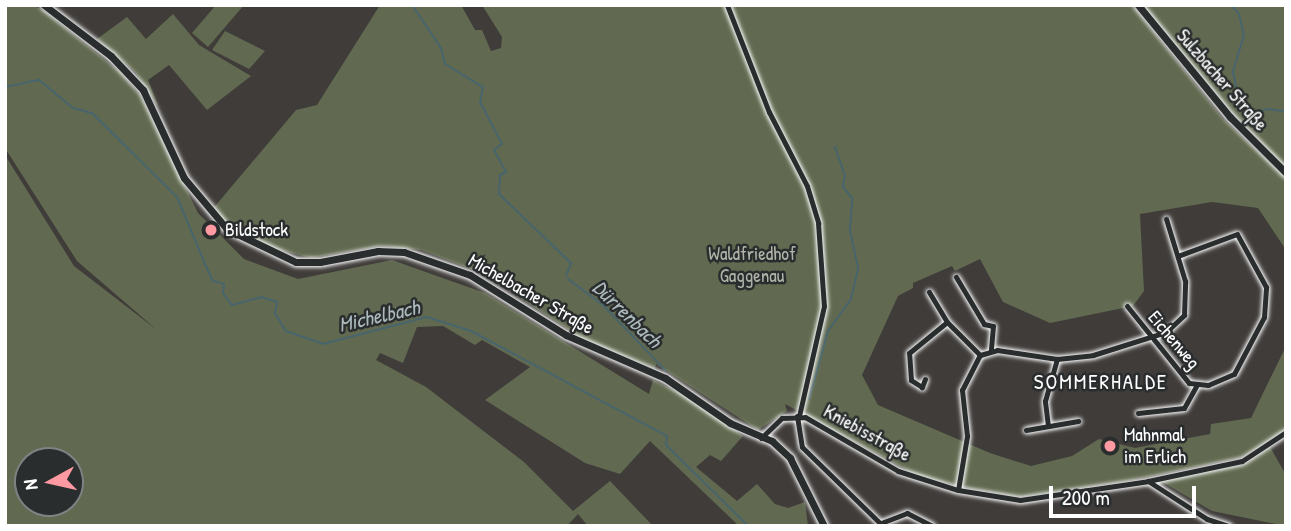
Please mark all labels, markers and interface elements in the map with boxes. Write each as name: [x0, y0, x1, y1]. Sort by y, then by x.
street label: Sulzbacher Straße: [1172, 25, 1272, 135]
place label: Bildstock: [225, 219, 288, 241]
marker: Bildstock: [203, 222, 219, 238]
park label: Waldfriedhof Gaggenau: [708, 243, 796, 287]
street label: Michelbacher Straße: [464, 249, 598, 339]
water label: Dürrenbach: [587, 275, 667, 353]
water label: Michelbach: [336, 295, 422, 337]
street label: Eichenweg: [1143, 306, 1205, 374]
district label: SOMMERHALDE: [1035, 369, 1167, 395]
street label: Kniebisstraße: [820, 400, 914, 466]
place label: Mahnmal im Erlich: [1124, 424, 1186, 468]
marker: Mahnmal im Erlich: [1102, 438, 1118, 454]
north arrow: [14, 447, 84, 517]
scale bar: [1053, 472, 1200, 516]
text: N: [17, 478, 44, 491]
text: 200 m: [1062, 483, 1110, 512]

